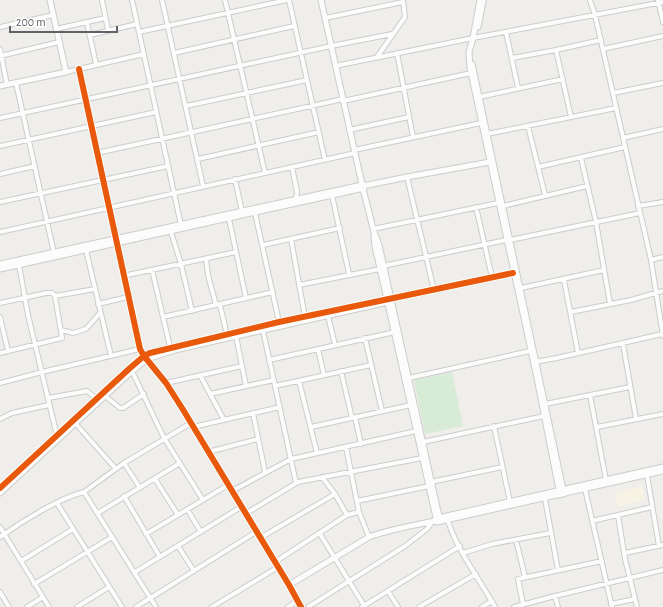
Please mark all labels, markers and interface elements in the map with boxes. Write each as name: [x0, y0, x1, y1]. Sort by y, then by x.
scale bar: [10, 8, 117, 34]
text: 200 m: [16, 16, 46, 28]

